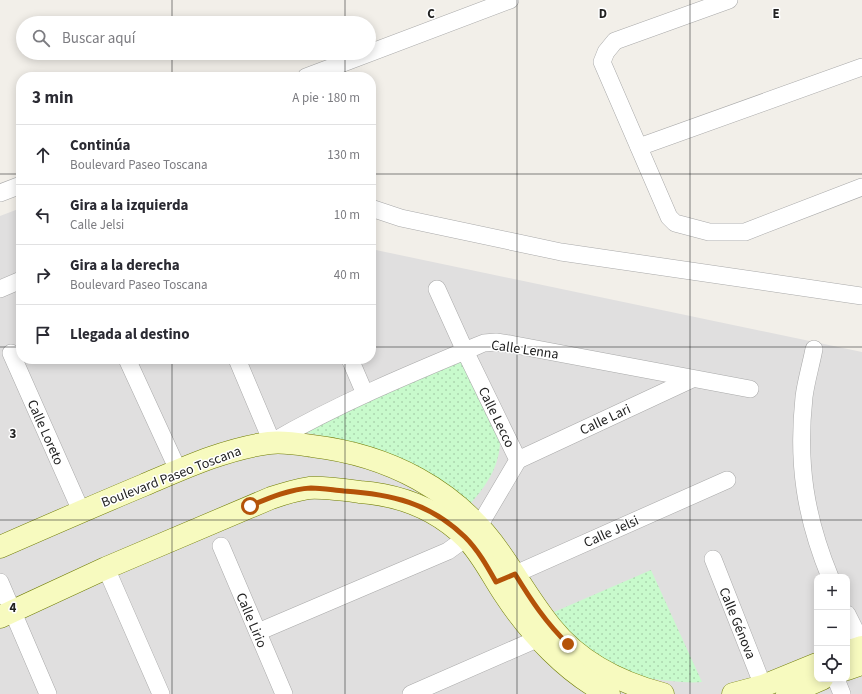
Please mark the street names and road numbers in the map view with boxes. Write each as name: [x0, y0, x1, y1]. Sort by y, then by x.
street label: Calle Lenna: [490, 335, 560, 365]
street label: Calle Lecco: [473, 384, 519, 451]
street label: Calle Loreto: [22, 396, 68, 468]
street label: Calle Lari: [577, 399, 634, 440]
street label: Boulevard Paseo Toscana: [99, 441, 244, 513]
street label: Calle Jelsi: [581, 511, 642, 553]
street label: Calle Génova: [714, 584, 761, 662]
street label: Calle Lirio: [231, 590, 272, 651]

